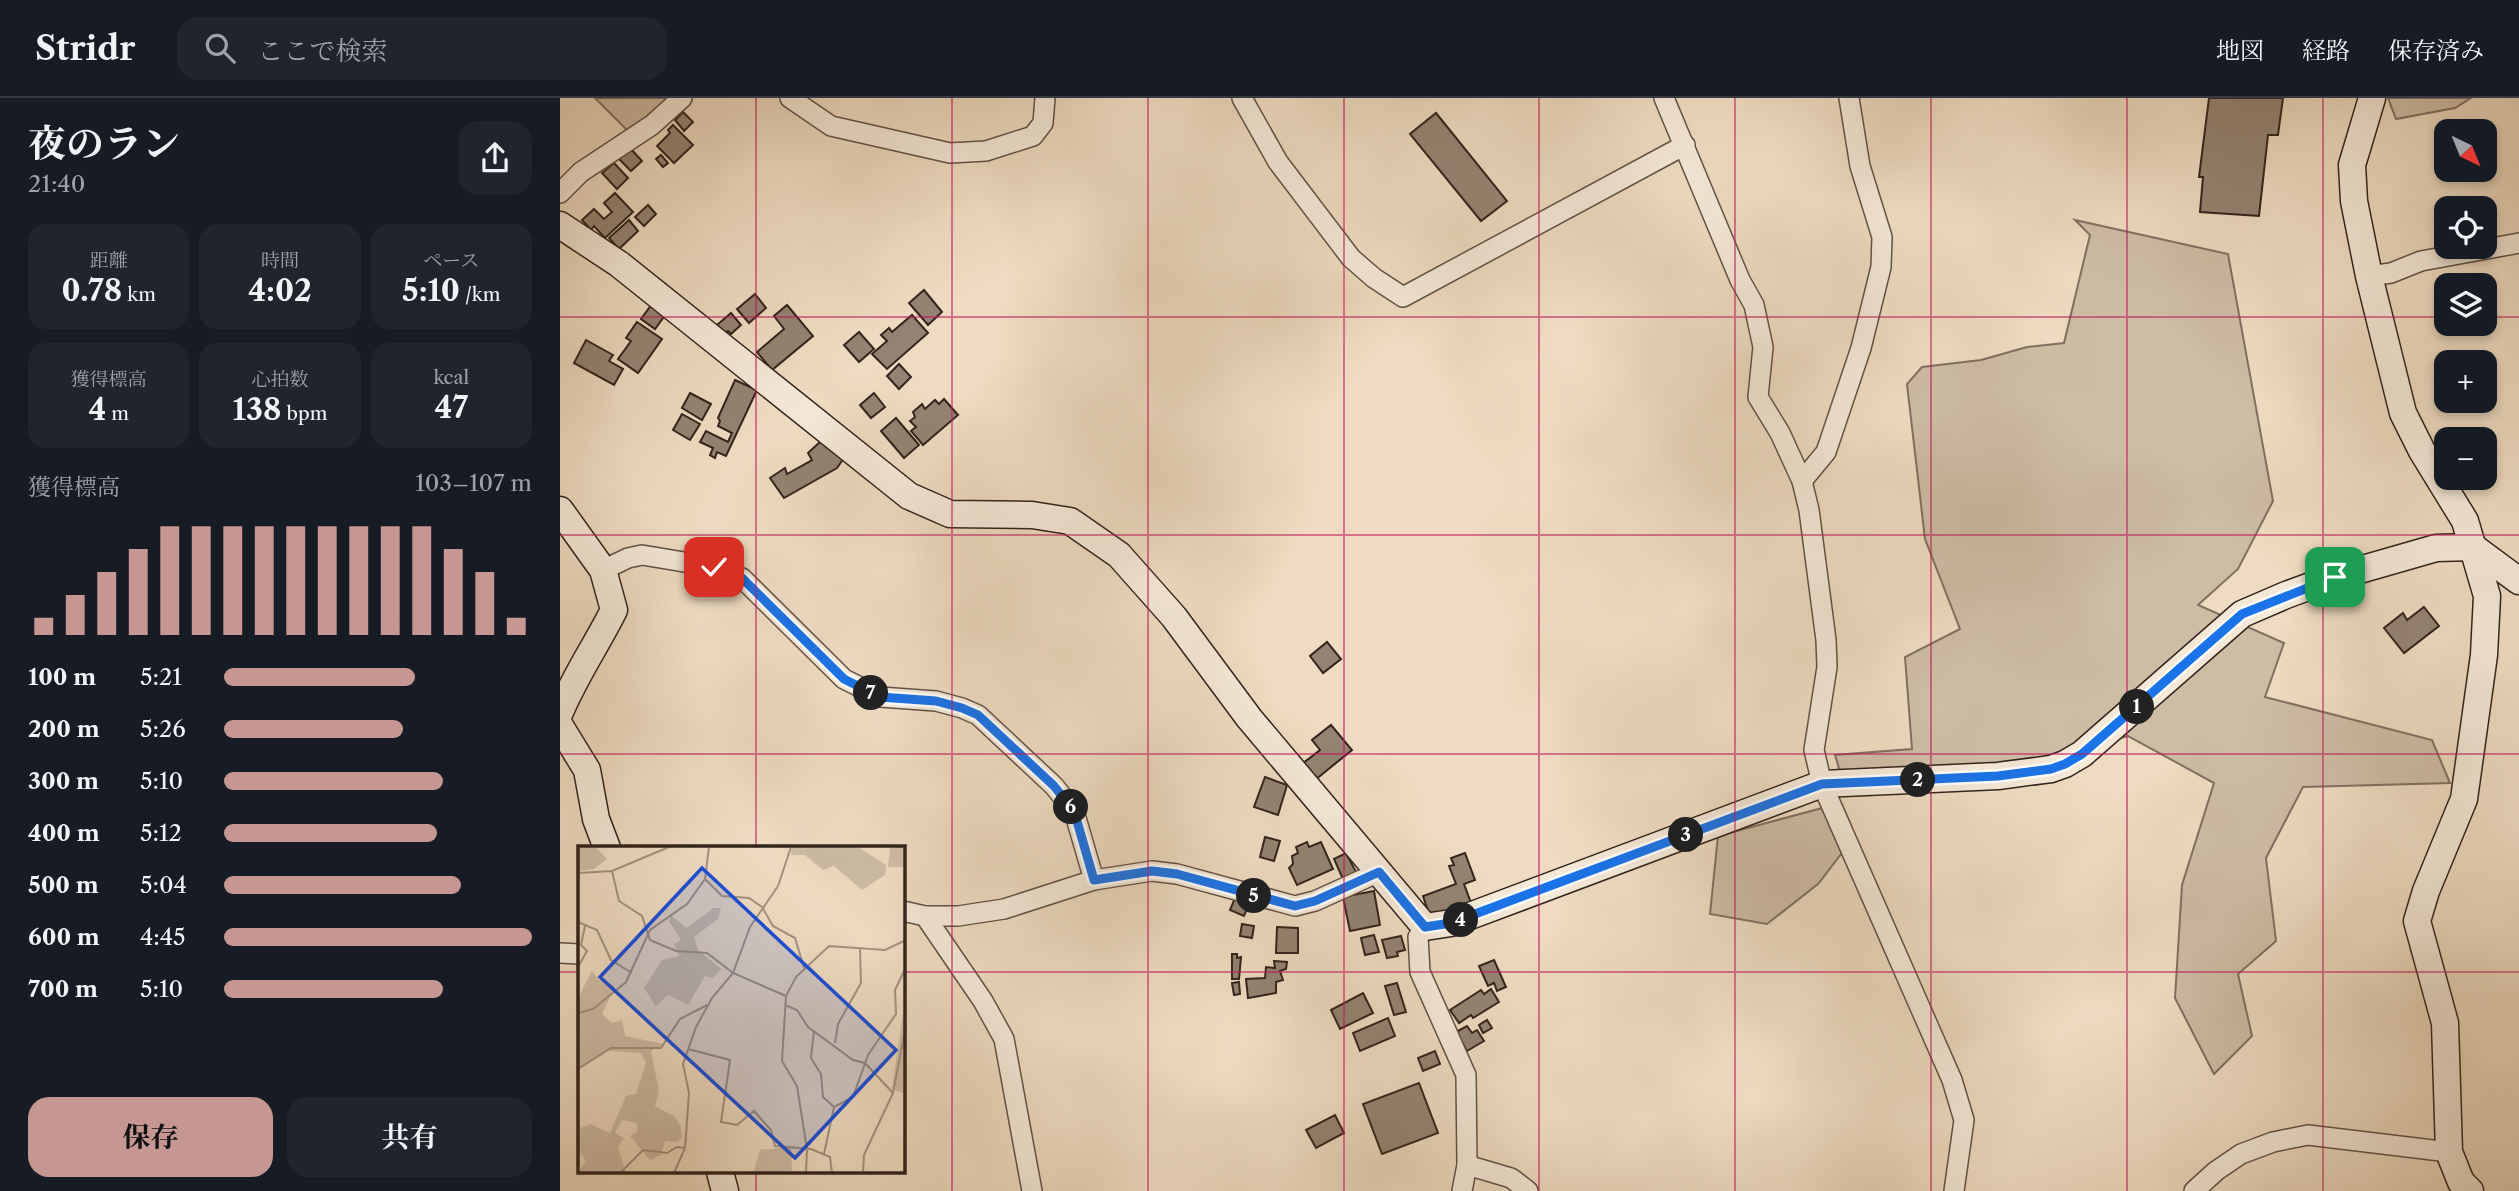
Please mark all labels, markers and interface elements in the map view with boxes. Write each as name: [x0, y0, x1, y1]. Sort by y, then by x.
search box: [177, 17, 667, 80]
text: Stridr: [35, 28, 135, 69]
icon: search: [201, 29, 239, 67]
text: ここで検索: [257, 35, 387, 67]
text: 地図: [2216, 36, 2264, 65]
text: 経路: [2302, 36, 2350, 65]
text: 保存済み: [2388, 36, 2484, 65]
north arrow: [2434, 119, 2497, 182]
map controls: [2434, 119, 2497, 490]
text: 夜のラン: [28, 120, 180, 167]
button: share: [458, 121, 532, 195]
text: 21:40: [28, 170, 85, 198]
button: locate: [2434, 196, 2497, 259]
text: 距離: [90, 249, 128, 272]
text: 時間: [261, 249, 299, 272]
text: ペース: [423, 249, 479, 272]
text: 0.78: [61, 272, 122, 309]
text: 4:02: [248, 272, 312, 309]
text: 5:10: [402, 272, 460, 309]
button: layers: [2434, 273, 2497, 336]
text: km: [122, 283, 156, 306]
text: /km: [460, 283, 501, 306]
button: +: [2434, 350, 2497, 413]
text: kcal: [433, 366, 469, 389]
text: 獲得標高: [71, 368, 147, 391]
text: 心拍数: [251, 368, 309, 391]
text: 47: [435, 389, 468, 426]
text: 4: [88, 391, 106, 428]
text: 138: [233, 391, 281, 428]
text: m: [106, 402, 129, 425]
text: bpm: [281, 402, 327, 425]
button: −: [2434, 427, 2497, 490]
text: 103–107 m: [415, 469, 532, 497]
text: 獲得標高: [28, 473, 120, 501]
pin: [684, 537, 744, 597]
pin: [2305, 547, 2365, 607]
icon: check: [695, 548, 733, 586]
icon: arrive: [2316, 558, 2354, 596]
text: 100 m: [28, 663, 96, 691]
text: 5:21: [140, 663, 182, 691]
pin: 7: [854, 676, 888, 710]
text: 7: [866, 681, 875, 704]
pin: 1: [2120, 690, 2154, 724]
text: 1: [2132, 695, 2141, 718]
text: 200 m: [28, 715, 100, 743]
text: 5:26: [140, 715, 186, 743]
pin: 2: [1900, 762, 1936, 798]
text: 300 m: [28, 767, 99, 795]
text: 5:10: [140, 767, 183, 795]
text: 2: [1912, 768, 1923, 791]
pin: 6: [1054, 790, 1088, 824]
text: 6: [1065, 795, 1076, 818]
pin: 3: [1668, 818, 1704, 852]
text: 400 m: [28, 819, 100, 847]
text: 5:12: [140, 819, 182, 847]
text: 3: [1680, 823, 1691, 846]
inset map: [578, 846, 905, 1174]
text: 500 m: [28, 871, 99, 899]
text: 5:04: [140, 871, 187, 899]
pin: 5: [1236, 878, 1272, 914]
text: 5: [1248, 884, 1259, 907]
pin: 4: [1444, 902, 1478, 938]
text: 4: [1455, 908, 1466, 931]
text: 600 m: [28, 923, 100, 951]
text: 4:45: [140, 923, 186, 951]
text: 700 m: [28, 975, 98, 1003]
text: 5:10: [140, 975, 183, 1003]
button: 保存: [28, 1097, 273, 1177]
button: 共有: [287, 1097, 532, 1177]

